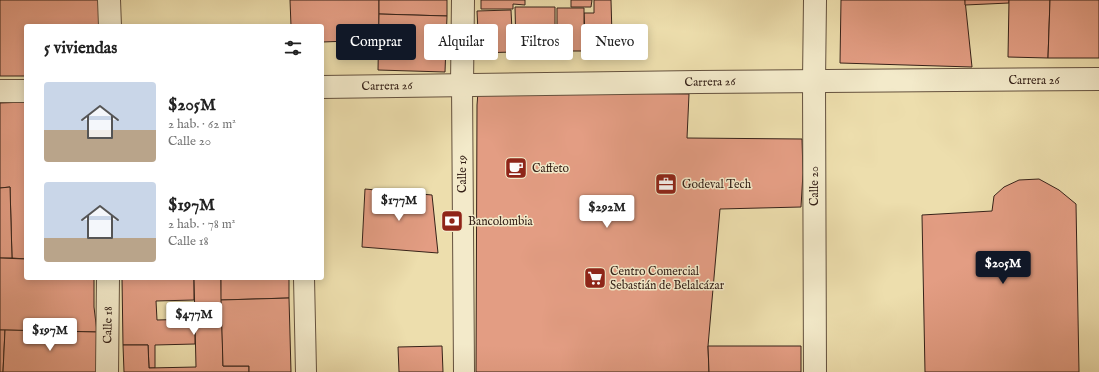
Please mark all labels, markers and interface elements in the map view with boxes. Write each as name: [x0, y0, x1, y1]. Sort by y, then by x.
chip: Comprar: [336, 24, 416, 60]
chip: Alquilar: [424, 24, 498, 60]
chip: Filtros: [506, 24, 573, 60]
chip: Nuevo: [581, 24, 648, 60]
icon: filters: [282, 37, 304, 59]
text: 5 viviendas: [44, 38, 117, 59]
street label: Carrera 26: [1009, 73, 1060, 88]
street label: Carrera 26: [684, 74, 737, 90]
street label: Carrera 26: [361, 78, 414, 94]
text: $205M: [168, 95, 216, 116]
icon: home: [76, 98, 124, 146]
text: 2 hab. · 62 m²: [168, 116, 236, 133]
text: Calle 20: [168, 133, 211, 150]
street label: Calle 19: [455, 155, 470, 193]
cafe icon: Caffeto: [503, 155, 529, 181]
place label: Caffeto: [532, 161, 569, 176]
street label: Calle 20: [807, 166, 822, 206]
office icon: Godeval Tech: [653, 171, 679, 197]
place label: Godeval Tech: [682, 177, 752, 192]
pin: $177M: [371, 188, 427, 222]
text: $177M: [381, 192, 417, 209]
text: $197M: [168, 195, 215, 216]
pin: $292M: [579, 195, 635, 229]
icon: home: [76, 198, 124, 246]
text: $292M: [588, 199, 626, 216]
bank icon: Bancolombia: [439, 208, 465, 234]
place label: Bancolombia: [468, 214, 534, 229]
text: 2 hab. · 78 m²: [168, 216, 235, 233]
text: Calle 18: [168, 233, 209, 250]
pin: $205M: [975, 251, 1031, 285]
text: $205M: [985, 255, 1021, 272]
place label: Centro Comercial Sebastián de Belalcázar: [610, 264, 725, 293]
supermarket icon: Centro Comercial Sebastián de Belalcázar: [582, 265, 608, 291]
pin: $477M: [166, 302, 222, 336]
street label: Calle 18: [100, 306, 116, 344]
text: $477M: [175, 306, 213, 323]
pin: $197M: [22, 318, 78, 352]
text: $197M: [32, 322, 68, 339]

